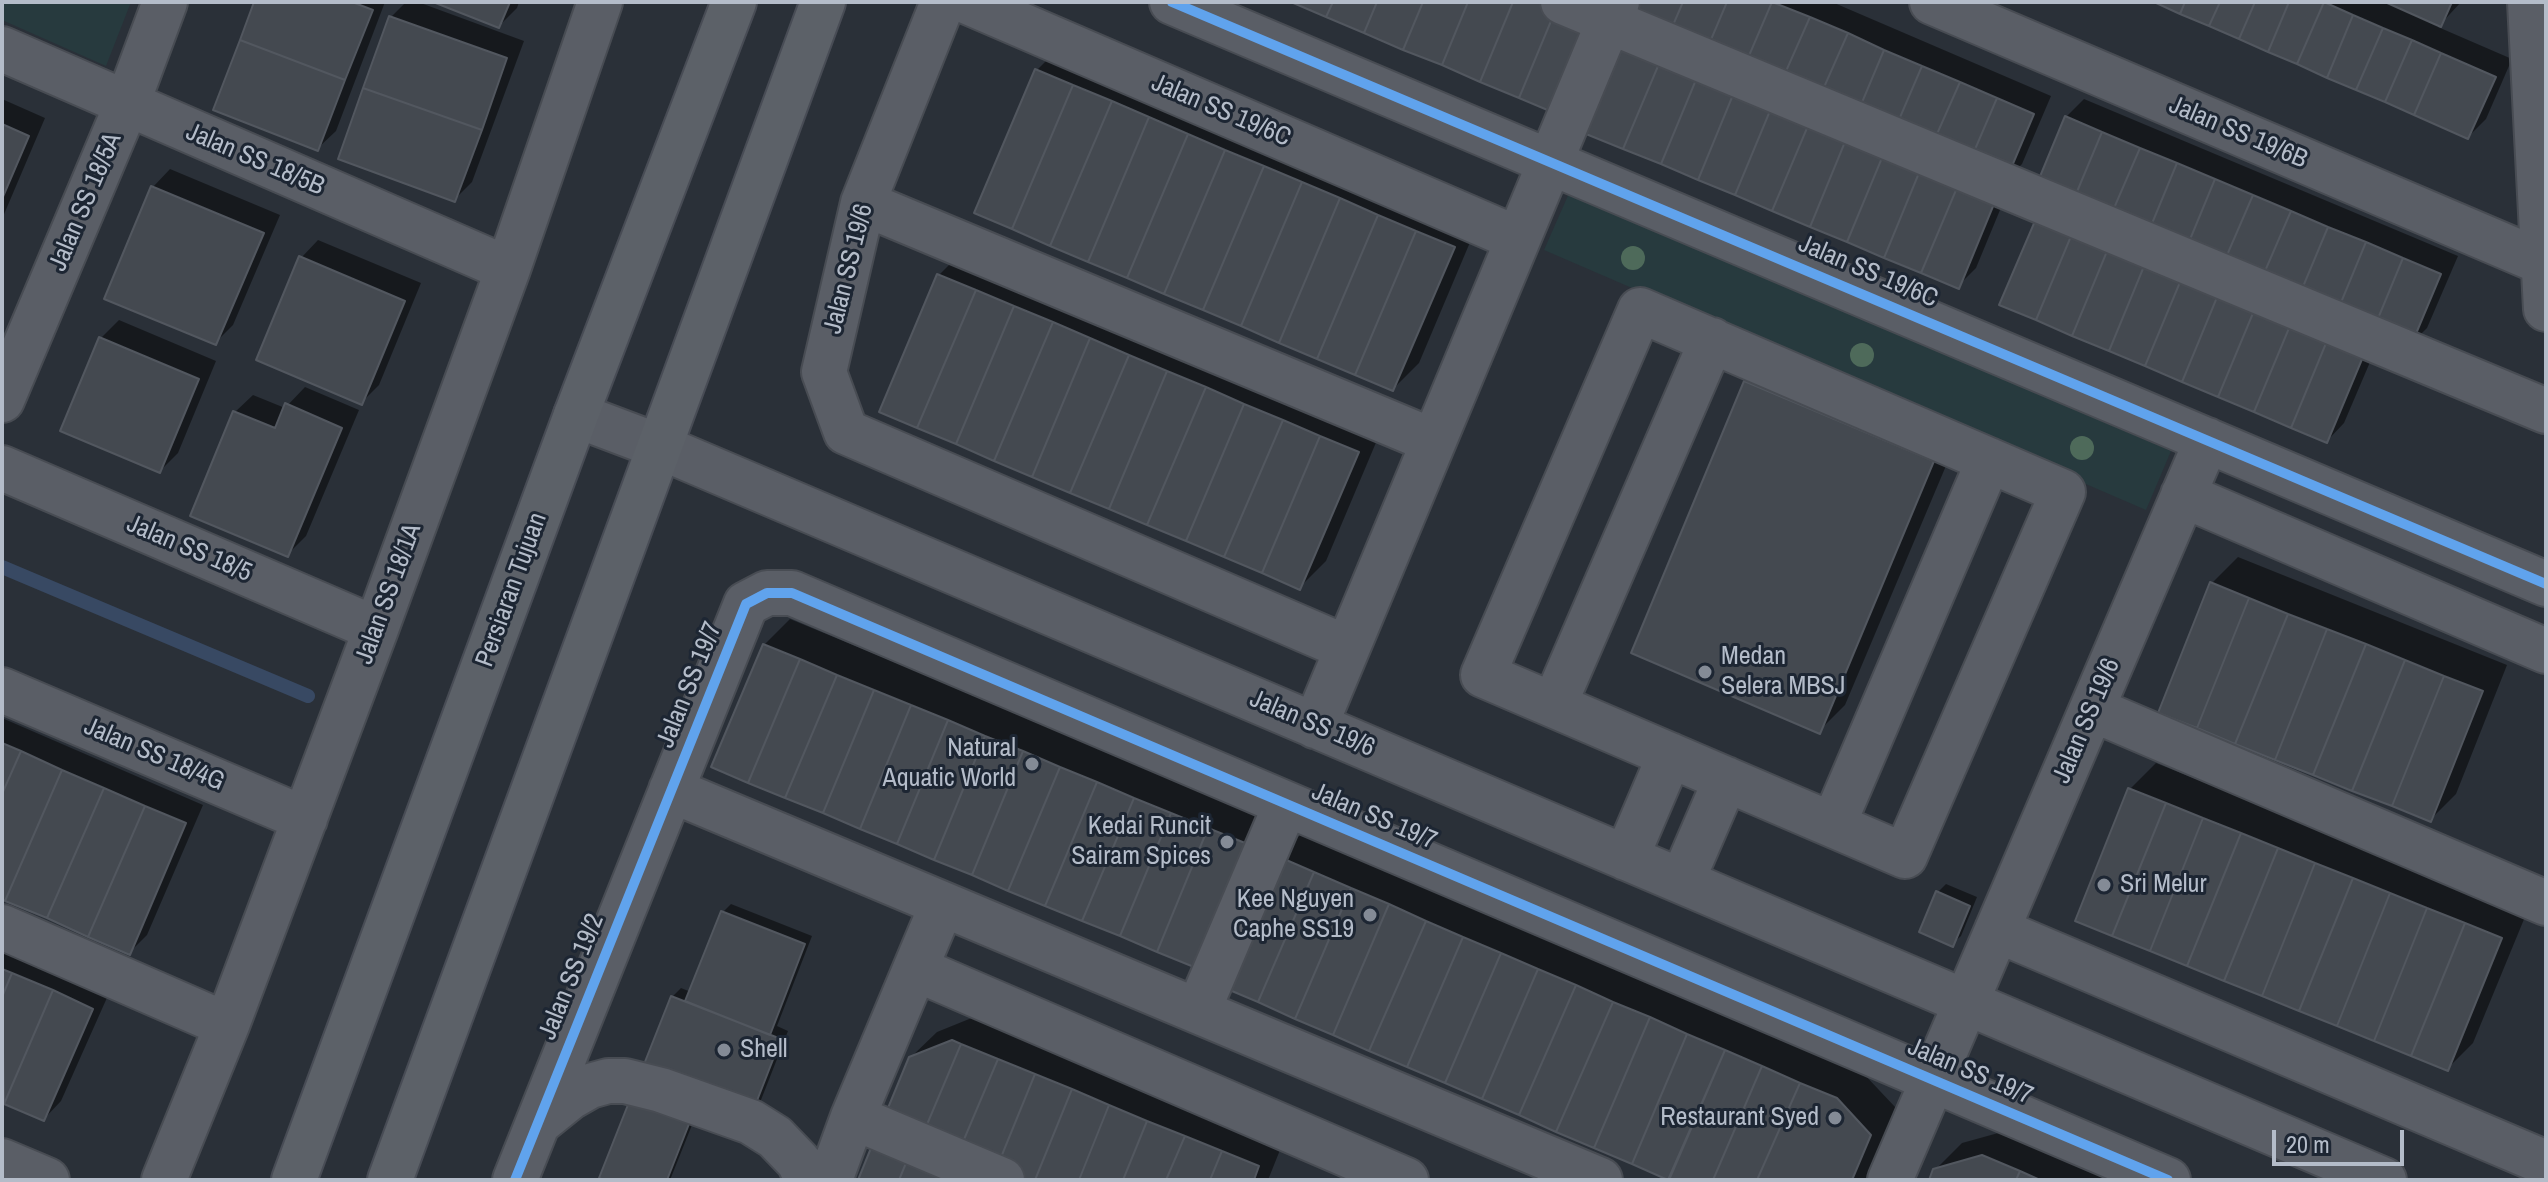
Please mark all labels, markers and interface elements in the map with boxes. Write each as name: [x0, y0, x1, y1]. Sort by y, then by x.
street label: Jalan SS 19/6C: [1147, 68, 1295, 154]
street label: Jalan SS 19/6B: [2164, 90, 2312, 176]
street label: Jalan SS 18/5B: [181, 117, 329, 203]
street label: Jalan SS 18/5A: [43, 128, 129, 276]
street label: Jalan SS 19/6: [818, 201, 880, 337]
street label: Jalan SS 19/6C: [1794, 229, 1942, 315]
street label: Jalan SS 18/5: [122, 509, 256, 589]
street label: Persiaran Tujuan: [470, 509, 554, 671]
street label: Jalan SS 18/1A: [349, 520, 429, 668]
street label: Jalan SS 19/7: [651, 618, 729, 752]
place label: Medan Selera MBSJ: [1721, 641, 1845, 702]
street label: Jalan SS 19/6: [2047, 654, 2127, 788]
marker: Medan Selera MBSJ: [1696, 663, 1714, 681]
street label: Jalan SS 19/6: [1245, 684, 1379, 764]
street label: Jalan SS 18/4G: [79, 711, 229, 799]
place label: Natural Aquatic World: [882, 733, 1016, 794]
marker: Natural Aquatic World: [1023, 755, 1041, 773]
street label: Jalan SS 19/7: [1307, 777, 1441, 857]
place label: Kedai Runcit Sairam Spices: [1071, 811, 1211, 872]
marker: Kedai Runcit Sairam Spices: [1218, 833, 1236, 851]
place label: Sri Melur: [2120, 869, 2206, 901]
marker: Sri Melur: [2095, 876, 2113, 894]
place label: Kee Nguyen Caphe SS19: [1233, 884, 1354, 946]
marker: Kee Nguyen Caphe SS19: [1361, 906, 1379, 924]
street label: Jalan SS 19/2: [533, 910, 611, 1044]
street label: Jalan SS 19/7: [1903, 1032, 2037, 1112]
place label: Shell: [740, 1034, 787, 1066]
marker: Shell: [715, 1041, 733, 1059]
place label: Restaurant Syed: [1660, 1102, 1819, 1134]
marker: Restaurant Syed: [1826, 1109, 1844, 1127]
scale bar: [2276, 1114, 2408, 1164]
text: 20 m: [2286, 1128, 2330, 1160]

